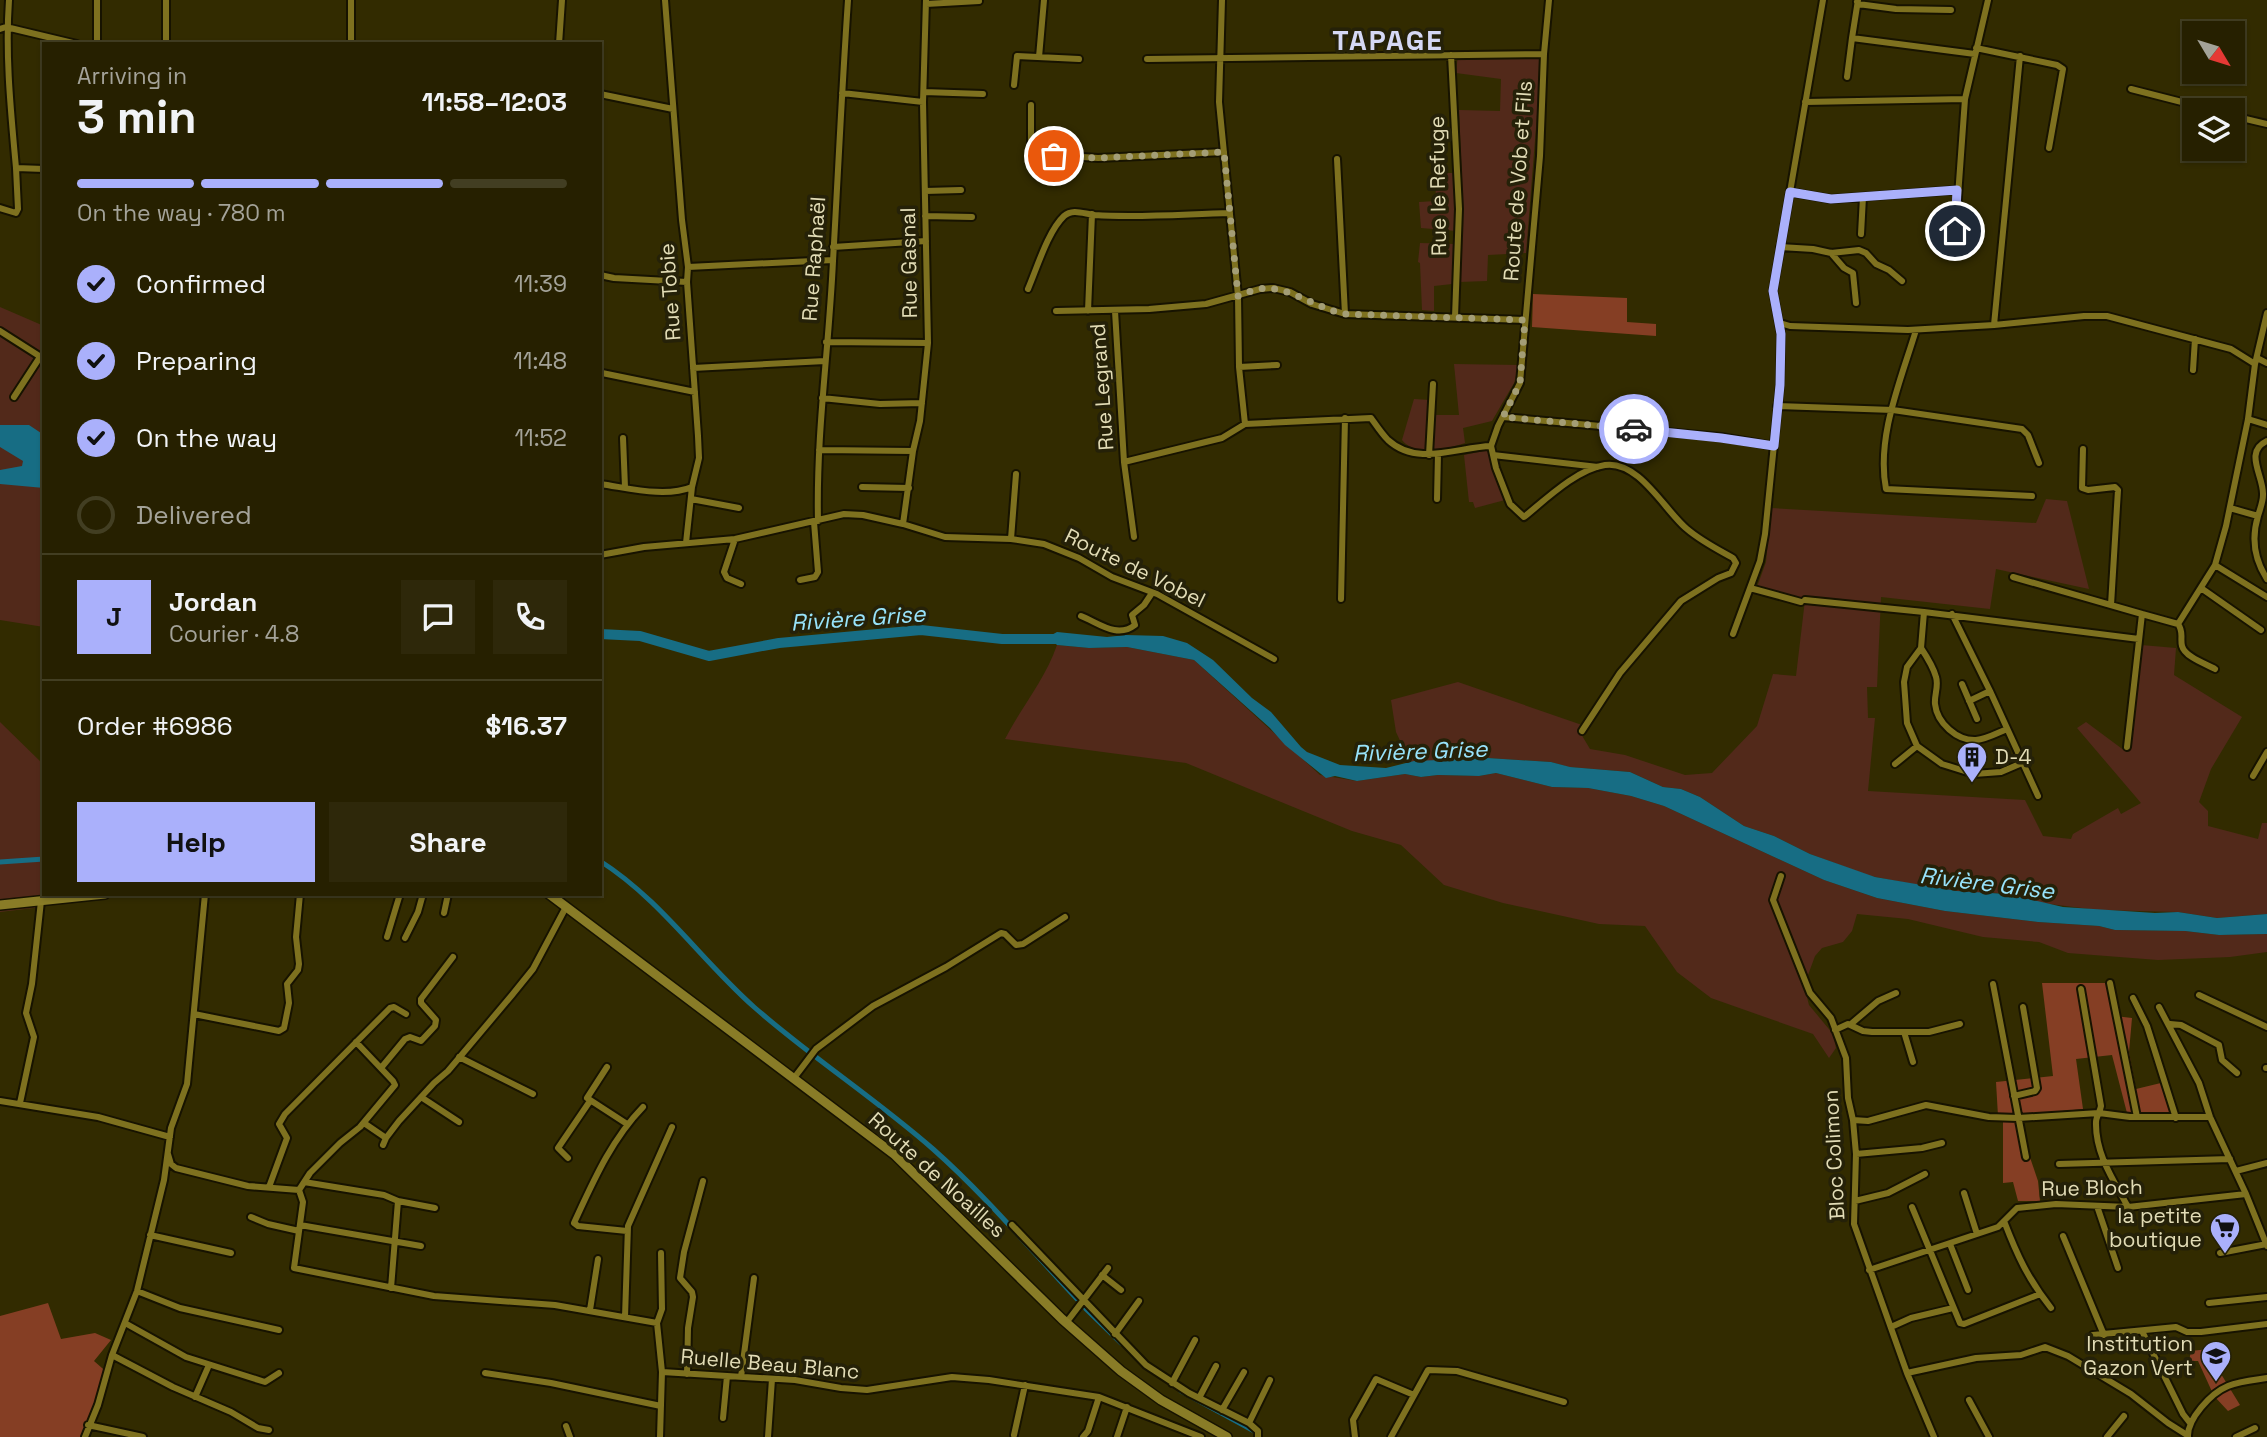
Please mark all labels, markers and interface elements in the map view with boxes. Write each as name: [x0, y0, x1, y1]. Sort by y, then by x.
north arrow: [2182, 21, 2245, 84]
map controls: [2182, 21, 2245, 161]
district label: TAPAGE: [1332, 22, 1444, 58]
text: Arriving in: [77, 61, 187, 91]
street label: Route de Vob et Fils: [1497, 80, 1538, 282]
text: 11:58–12:03: [422, 85, 567, 119]
text: 3 min: [77, 88, 197, 146]
button: layers: [2182, 98, 2245, 161]
street label: Rue le Refuge: [1423, 116, 1452, 256]
pin: [1024, 126, 1084, 186]
icon: bag: [1035, 137, 1073, 175]
street label: Rue Raphaël: [796, 196, 831, 322]
text: On the way · 780 m: [77, 198, 286, 228]
pin: [1925, 201, 1985, 261]
street label: Rue Gasnal: [894, 207, 923, 319]
icon: home: [1936, 212, 1974, 250]
street label: Rue Tobie: [653, 242, 686, 342]
icon: check: [77, 265, 115, 303]
text: Confirmed: [136, 267, 266, 301]
text: 11:39: [514, 269, 567, 299]
street label: Rue Legrand: [1084, 323, 1119, 451]
icon: check: [77, 342, 115, 380]
text: Preparing: [136, 344, 257, 378]
text: 11:48: [513, 346, 567, 376]
courier: [1599, 394, 1669, 464]
icon: car: [1615, 410, 1653, 448]
icon: check: [77, 419, 115, 457]
text: On the way: [136, 421, 277, 455]
text: 11:52: [514, 423, 567, 453]
text: Delivered: [136, 498, 252, 532]
street label: Route de Vobel: [1060, 522, 1210, 613]
button: chat: [401, 580, 475, 654]
button: phone: [493, 580, 567, 654]
text: Jordan: [169, 585, 257, 619]
water label: Rivière Grise: [790, 598, 928, 638]
text: J: [106, 600, 122, 634]
text: Courier · 4.8: [169, 619, 299, 649]
text: Order #6986: [77, 709, 233, 743]
text: $16.37: [486, 709, 567, 743]
water label: Rivière Grise: [1352, 734, 1489, 768]
building icon: D-4: [1955, 740, 1989, 784]
place label: D-4: [1995, 743, 2032, 770]
button: Help: [77, 802, 315, 882]
button: Share: [329, 802, 567, 882]
water label: Rivière Grise: [1918, 860, 2057, 906]
street label: Bloc Colimon: [1817, 1089, 1850, 1221]
street label: Route de Noailles: [863, 1106, 1012, 1243]
street label: Rue Bloch: [2041, 1173, 2143, 1202]
place label: la petite boutique: [2109, 1202, 2202, 1253]
supermarket icon: la petite boutique: [2208, 1211, 2242, 1255]
place label: Institution Gazon Vert: [2083, 1330, 2193, 1381]
school or university icon: Institution Gazon Vert: [2199, 1339, 2233, 1383]
street label: Ruelle Beau Blanc: [679, 1342, 861, 1385]

